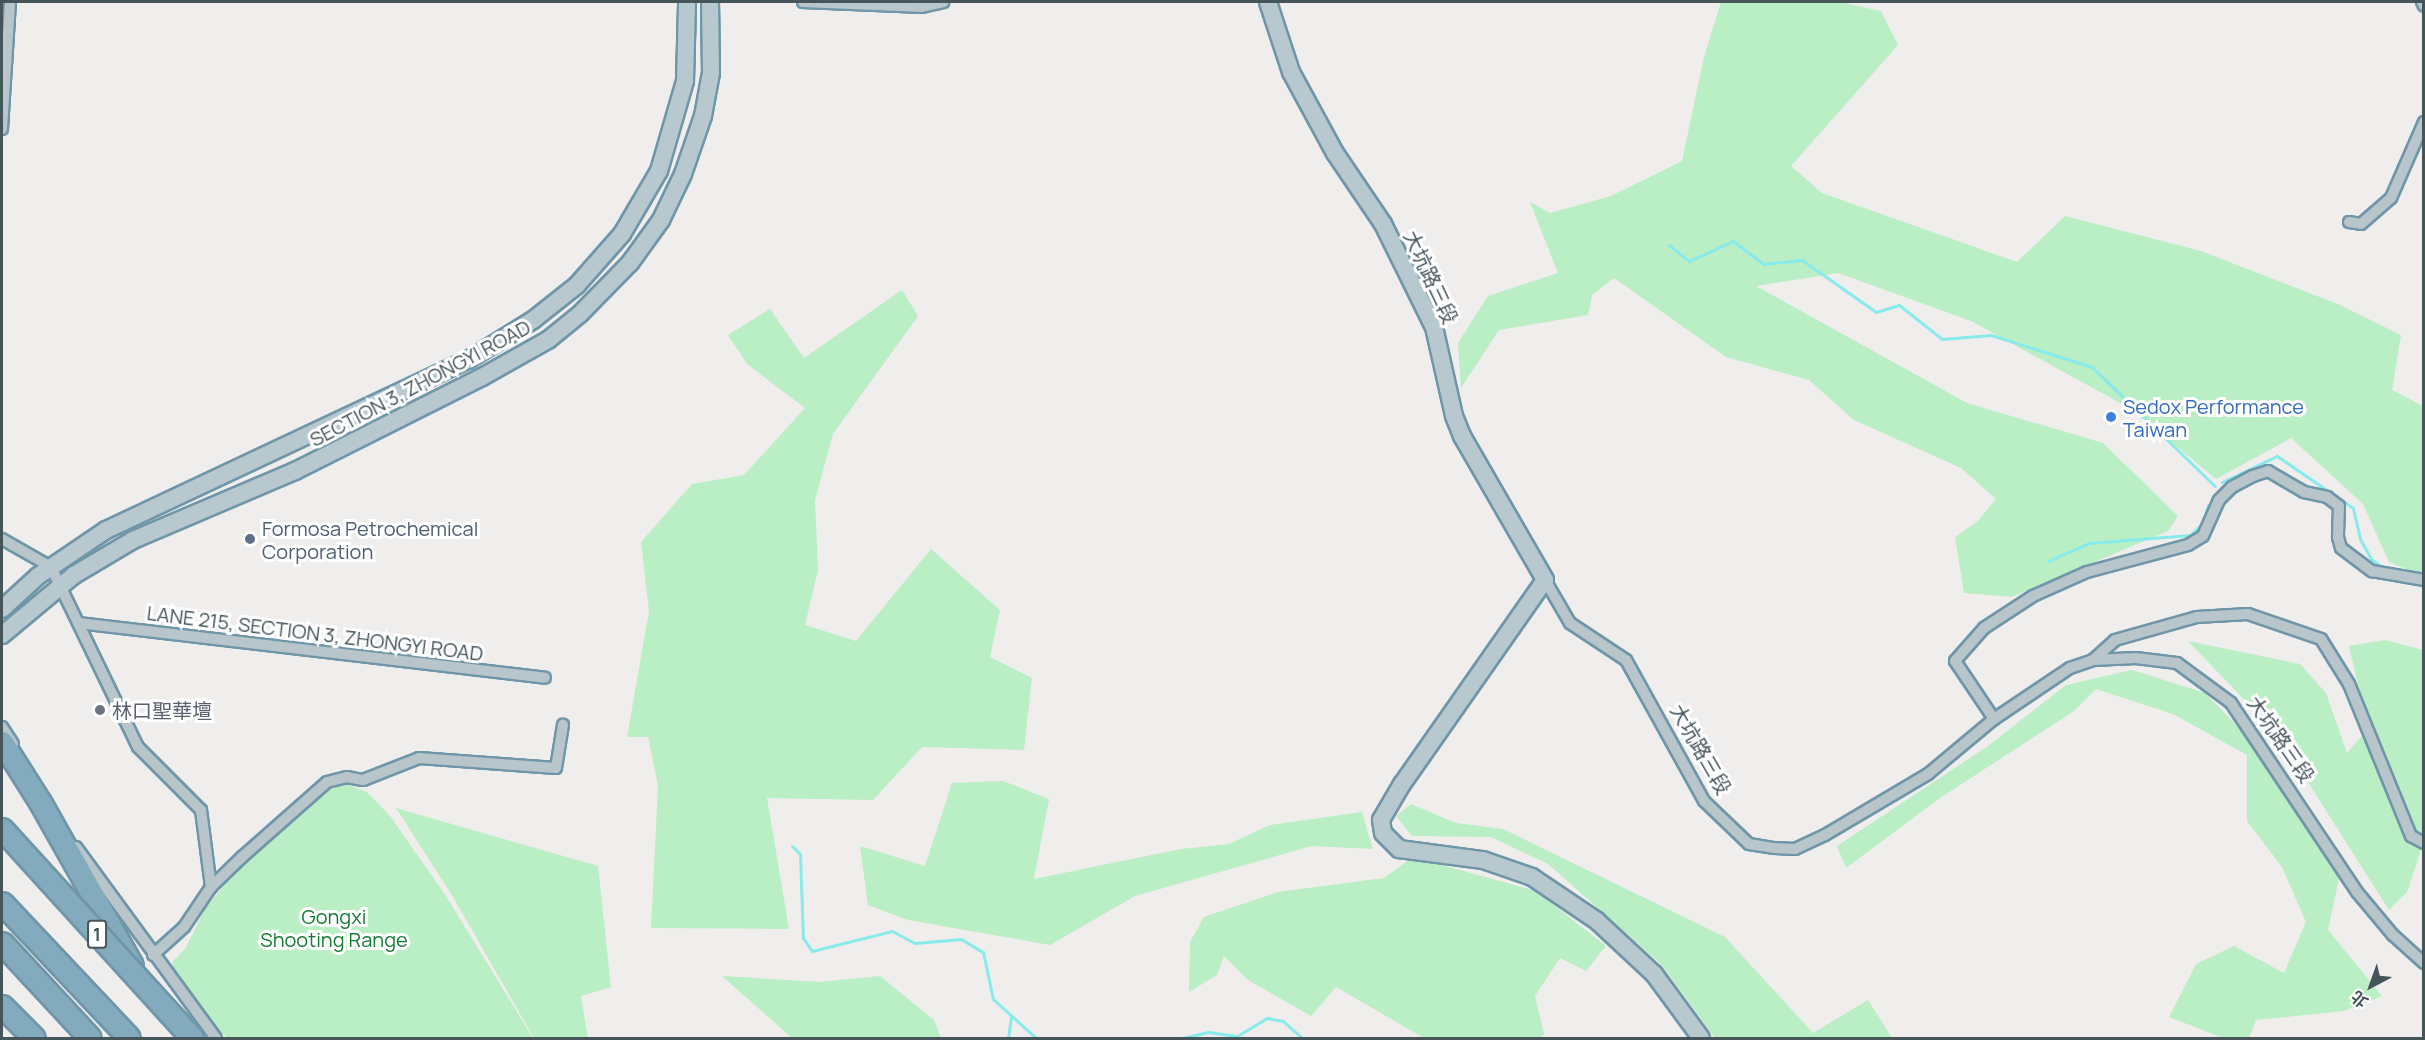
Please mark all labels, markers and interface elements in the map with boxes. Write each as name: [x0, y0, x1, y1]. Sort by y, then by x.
street label: 大坑路三段: [1399, 227, 1463, 327]
street label: SECTION 3, ZHONGYI ROAD: [306, 315, 534, 451]
place label: Sedox Performance Taiwan: [2123, 394, 2304, 441]
marker: Sedox Performance Taiwan: [2104, 410, 2118, 424]
place label: Formosa Petrochemical Corporation: [262, 516, 478, 563]
marker: Formosa Petrochemical Corporation: [243, 532, 257, 546]
street label: LANE 215, SECTION 3, ZHONGYI ROAD: [146, 600, 484, 666]
street label: 大坑路三段: [2242, 691, 2320, 787]
place label: 林口聖華壇: [112, 698, 212, 722]
street label: 大坑路三段: [1666, 700, 1736, 798]
marker: 林口聖華壇: [93, 703, 107, 717]
park label: Gongxi Shooting Range: [260, 905, 408, 952]
road number: 1: [86, 919, 108, 949]
north arrow: [2341, 956, 2401, 1016]
text: 北: [2346, 986, 2372, 1013]

